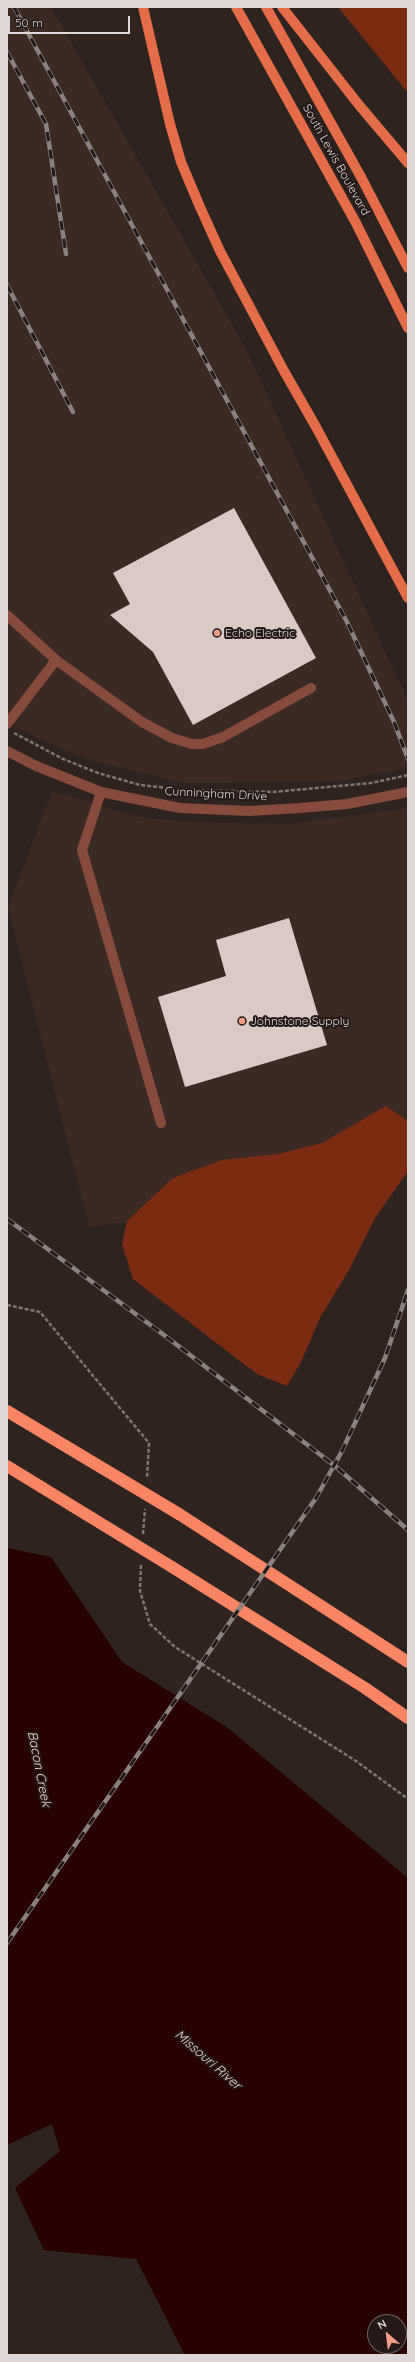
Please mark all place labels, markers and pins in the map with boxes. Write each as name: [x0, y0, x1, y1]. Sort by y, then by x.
place label: Echo Electric: [225, 626, 295, 640]
marker: Echo Electric: [212, 628, 222, 638]
place label: Johnstone Supply: [250, 1014, 349, 1028]
marker: Johnstone Supply: [237, 1016, 247, 1026]

